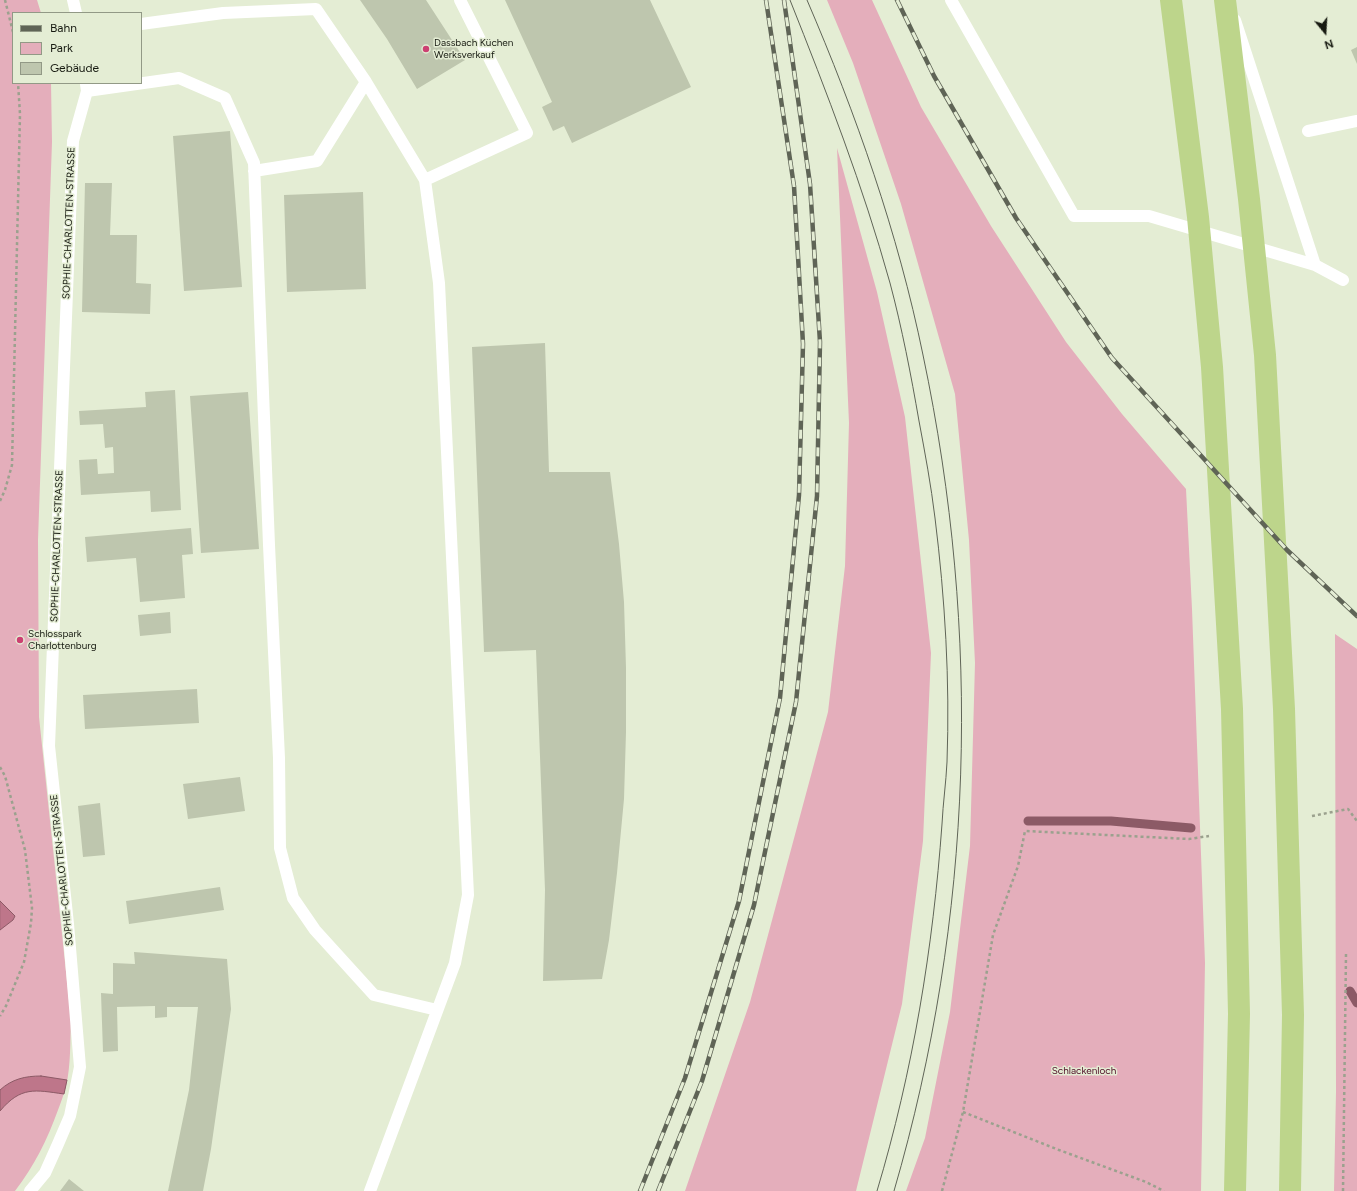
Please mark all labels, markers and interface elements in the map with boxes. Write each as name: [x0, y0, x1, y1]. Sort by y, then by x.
legend: [12, 12, 142, 84]
north arrow: [1305, 12, 1345, 52]
text: Bahn: [50, 21, 77, 35]
text: N: [1323, 36, 1335, 51]
place label: Dassbach Küchen Werksverkauf: [434, 37, 513, 60]
text: Park: [50, 41, 73, 55]
marker: Dassbach Küchen Werksverkauf: [421, 44, 431, 54]
text: Gebäude: [50, 61, 99, 75]
street label: SOPHIE-CHARLOTTEN-STRASSE: [60, 147, 78, 299]
street label: SOPHIE-CHARLOTTEN-STRASSE: [48, 470, 66, 622]
place label: Schlosspark Charlottenburg: [28, 628, 97, 652]
marker: Schlosspark Charlottenburg: [15, 635, 25, 645]
street label: SOPHIE-CHARLOTTEN-STRASSE: [48, 794, 76, 946]
park label: Schlackenloch: [1052, 1065, 1116, 1077]

